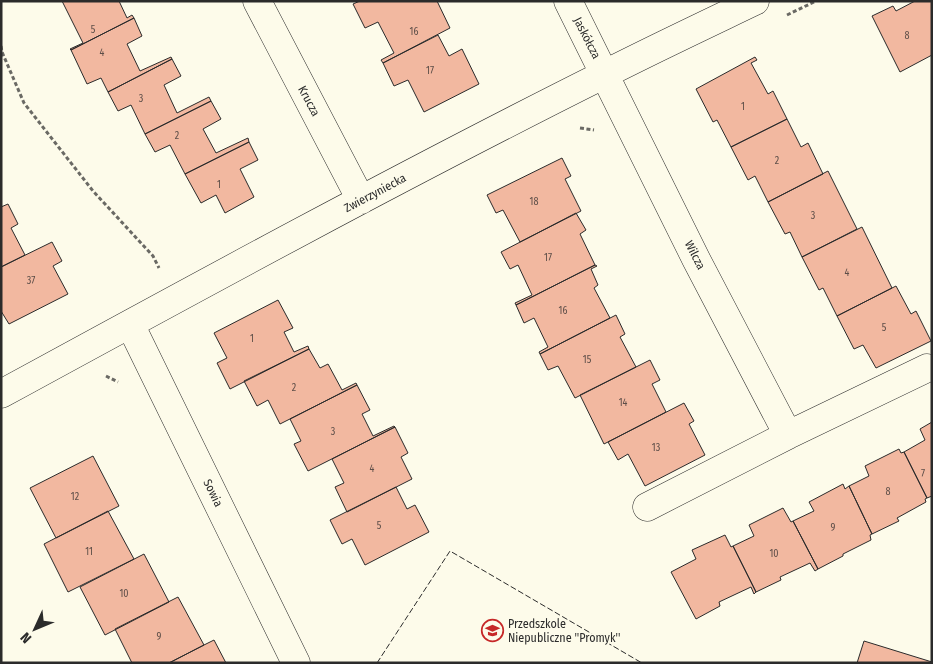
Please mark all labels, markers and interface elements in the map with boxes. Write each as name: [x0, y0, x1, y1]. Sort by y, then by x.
street label: Jaskółcza: [571, 15, 603, 61]
house number: 5: [91, 24, 96, 36]
house number: 16: [410, 26, 418, 38]
house number: 8: [905, 30, 910, 42]
house number: 4: [100, 47, 105, 59]
house number: 17: [426, 65, 434, 77]
street label: Krucza: [295, 83, 323, 119]
house number: 3: [139, 93, 144, 105]
house number: 1: [741, 101, 745, 113]
house number: 2: [175, 130, 180, 142]
house number: 2: [775, 155, 780, 167]
street label: Zwierzyniecka: [342, 171, 409, 215]
house number: 1: [217, 179, 221, 191]
house number: 18: [530, 196, 538, 208]
house number: 3: [811, 210, 816, 222]
street label: Wilcza: [682, 238, 708, 272]
house number: 17: [544, 252, 552, 264]
house number: 4: [845, 267, 850, 279]
house number: 37: [27, 275, 35, 287]
house number: 16: [559, 305, 567, 317]
house number: 5: [882, 322, 887, 334]
house number: 1: [250, 333, 254, 345]
house number: 15: [583, 354, 592, 366]
house number: 2: [292, 382, 297, 394]
house number: 14: [619, 397, 628, 409]
house number: 3: [331, 426, 336, 438]
house number: 13: [652, 442, 661, 454]
house number: 4: [370, 463, 375, 475]
house number: 7: [921, 468, 925, 480]
street label: Sowia: [200, 477, 226, 509]
house number: 8: [886, 486, 891, 498]
house number: 12: [71, 491, 80, 503]
house number: 5: [377, 520, 382, 532]
house number: 9: [831, 522, 836, 534]
house number: 11: [85, 546, 93, 558]
house number: 10: [769, 548, 779, 560]
house number: 10: [119, 588, 129, 600]
north arrow: [10, 604, 60, 654]
place label: Przedszkole Niepubliczne ''Promyk'': [508, 617, 620, 645]
school or university icon: Przedszkole Niepubliczne ''Promyk'': [480, 619, 504, 643]
text: N: [17, 629, 35, 647]
house number: 9: [157, 631, 162, 643]

